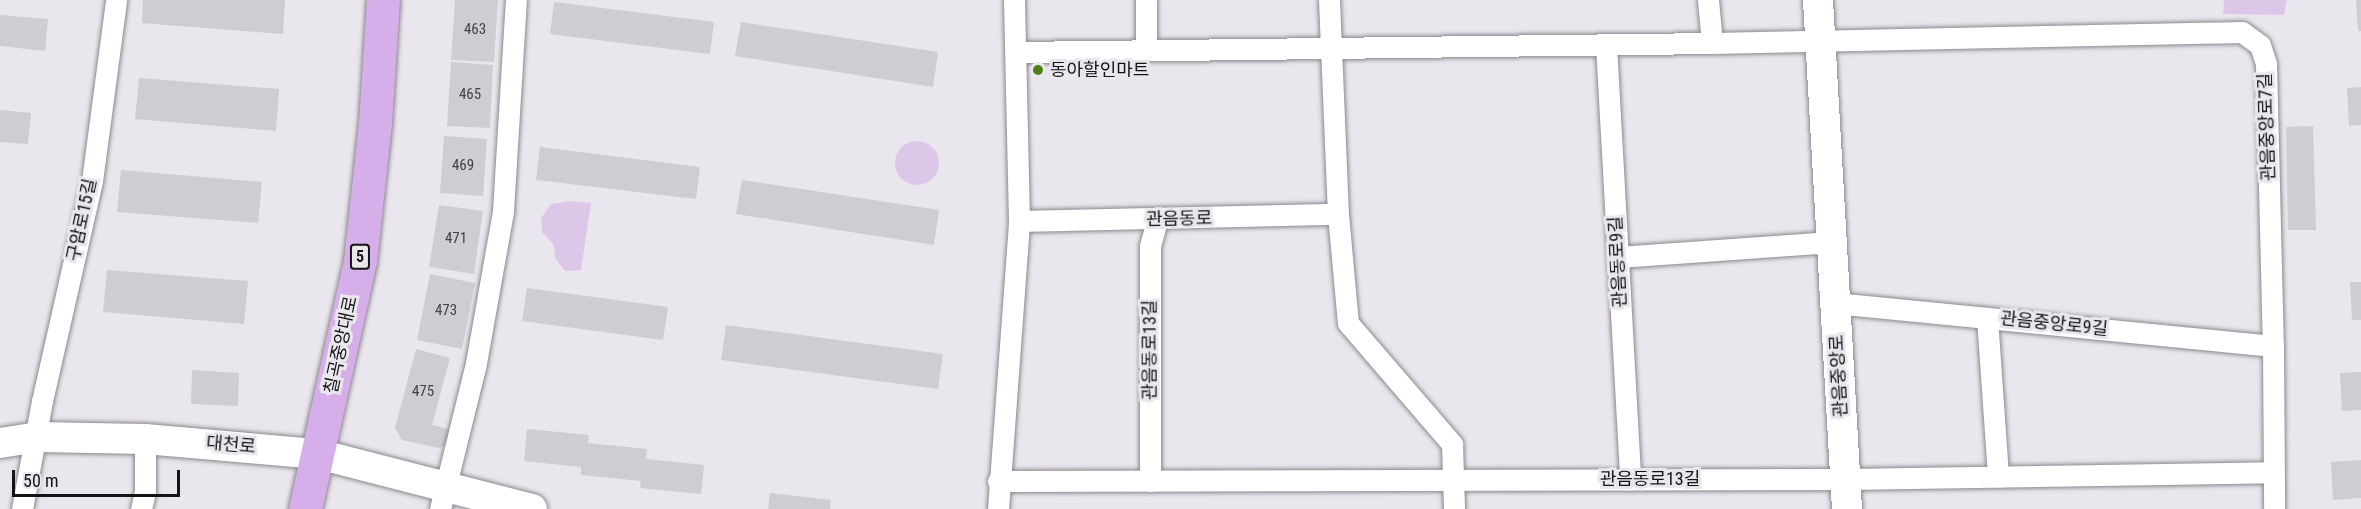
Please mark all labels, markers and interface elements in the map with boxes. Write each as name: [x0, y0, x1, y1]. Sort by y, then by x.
house number: 463: [464, 21, 486, 39]
place label: 동아할인마트: [1050, 59, 1149, 81]
marker: 동아할인마트: [1031, 63, 1045, 77]
street label: 관음중앙로7길: [2254, 73, 2280, 181]
house number: 465: [459, 86, 481, 104]
house number: 469: [452, 157, 474, 175]
street label: 구암로15길: [63, 177, 101, 263]
street label: 관음동로: [1146, 208, 1212, 230]
street label: 관음동로9길: [1605, 216, 1631, 308]
house number: 471: [445, 230, 467, 248]
road number: 5: [350, 244, 370, 270]
street label: 칠곡중앙대로: [320, 294, 362, 396]
street label: 관음동로13길: [1139, 300, 1161, 400]
house number: 473: [435, 302, 457, 320]
street label: 관음중앙로9길: [1999, 308, 2109, 340]
street label: 관음중앙로: [1826, 334, 1852, 418]
house number: 475: [412, 383, 434, 401]
street label: 대천로: [205, 432, 257, 458]
scale bar: [15, 458, 183, 496]
street label: 관음동로13길: [1600, 468, 1700, 490]
text: 50 m: [23, 470, 58, 491]

